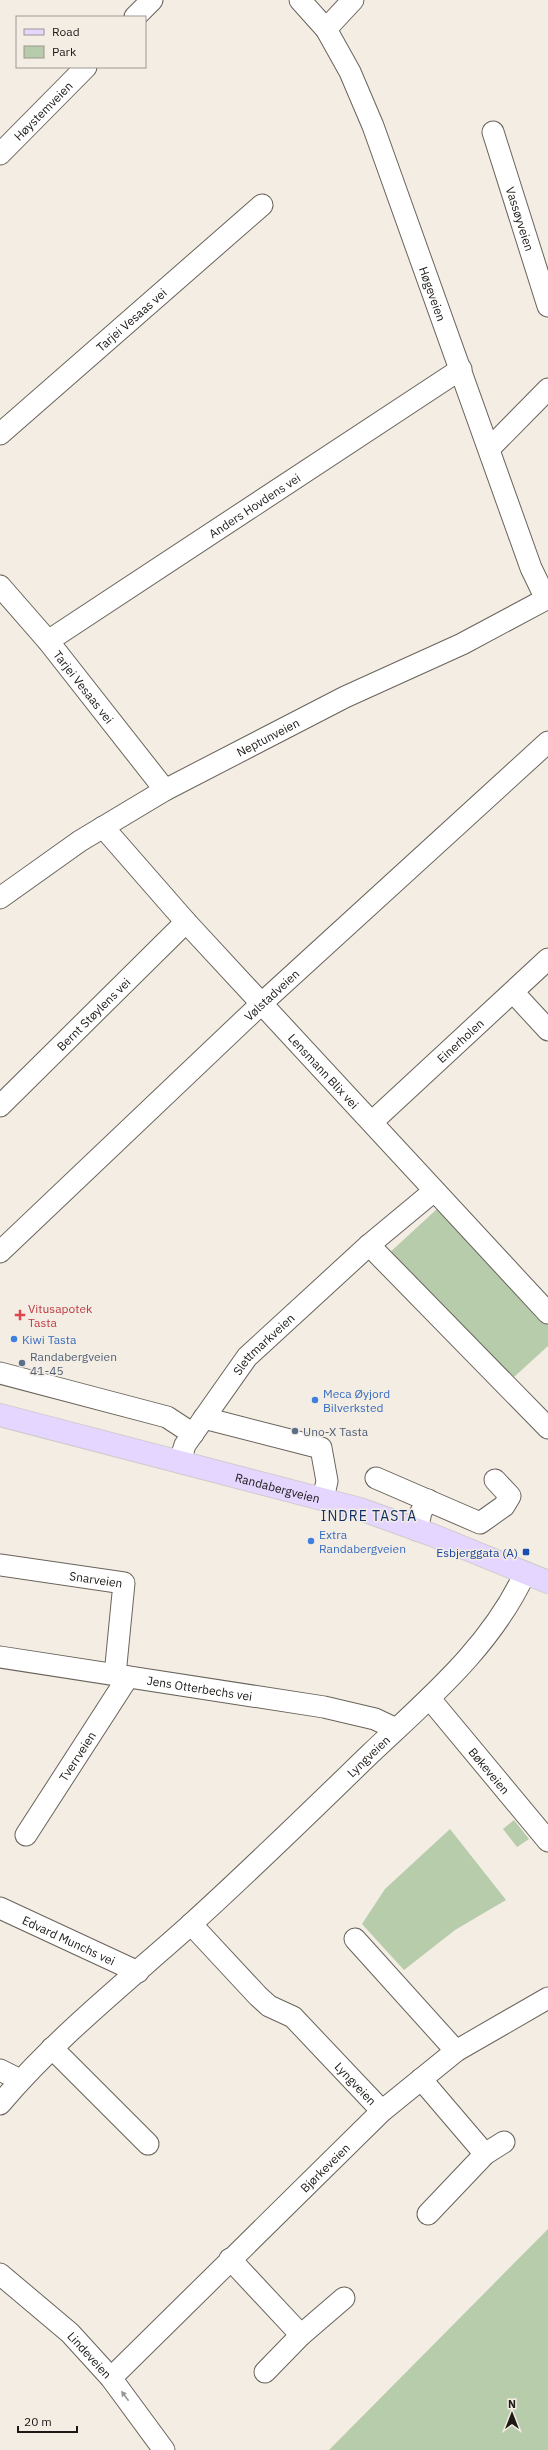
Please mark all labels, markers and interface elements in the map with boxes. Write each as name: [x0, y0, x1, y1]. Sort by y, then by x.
legend: [16, 16, 146, 68]
text: Road: [52, 24, 80, 39]
text: Park: [52, 44, 77, 59]
street label: Høystemveien: [10, 78, 75, 143]
street label: Vassøyveien: [503, 185, 538, 253]
street label: Høgeveien: [416, 264, 450, 323]
street label: Tarjei Vesaas vei: [93, 285, 169, 354]
street label: Anders Hovdens vei: [206, 470, 303, 541]
street label: Tarjei Vesaas vei: [51, 647, 117, 726]
street label: Neptunveien: [234, 715, 302, 759]
street label: Vølstadveien: [241, 966, 302, 1024]
street label: Bernt Støylens vei: [53, 974, 133, 1053]
street label: Einerholen: [434, 1015, 486, 1066]
street label: Lensmann Blix vei: [285, 1030, 362, 1112]
place label: Vitusapotek Tasta: [28, 1301, 93, 1330]
marker: Vitusapotek Tasta: [15, 1310, 25, 1320]
street label: Slettmarkveien: [229, 1310, 297, 1378]
place label: Kiwi Tasta: [22, 1332, 77, 1347]
marker: Kiwi Tasta: [9, 1334, 19, 1344]
place label: Randabergveien 41-45: [30, 1349, 117, 1378]
marker: Randabergveien 41-45: [17, 1358, 27, 1368]
place label: Meca Øyjord Bilverksted: [323, 1386, 390, 1415]
marker: Meca Øyjord Bilverksted: [310, 1395, 320, 1405]
place label: Uno-X Tasta: [303, 1424, 369, 1439]
marker: Uno-X Tasta: [290, 1426, 300, 1436]
street label: Randabergveien: [234, 1469, 322, 1506]
district label: INDRE TASTA: [321, 1507, 417, 1525]
place label: Extra Randabergveien: [319, 1527, 406, 1556]
marker: Extra Randabergveien: [306, 1536, 316, 1546]
place label: Esbjerggata (A): [436, 1545, 518, 1560]
marker: Esbjerggata (A): [521, 1547, 531, 1557]
street label: Snarveien: [68, 1568, 124, 1590]
street label: Jens Otterbechs vei: [146, 1672, 253, 1703]
street label: Tverrveien: [55, 1728, 99, 1784]
street label: Lyngveien: [344, 1732, 393, 1780]
street label: Bøkeveien: [466, 1744, 513, 1797]
street label: Edvard Munchs vei: [20, 1912, 118, 1968]
street label: Lyngveien: [332, 2059, 380, 2108]
street label: Bjørkeveien: [297, 2140, 353, 2195]
street label: Lindeveien: [65, 2328, 115, 2381]
one-way arrow: [121, 2391, 129, 2401]
north arrow: [492, 2394, 532, 2434]
text: N: [508, 2397, 516, 2411]
scale bar: [18, 2408, 77, 2434]
text: 20 m: [24, 2414, 52, 2429]

